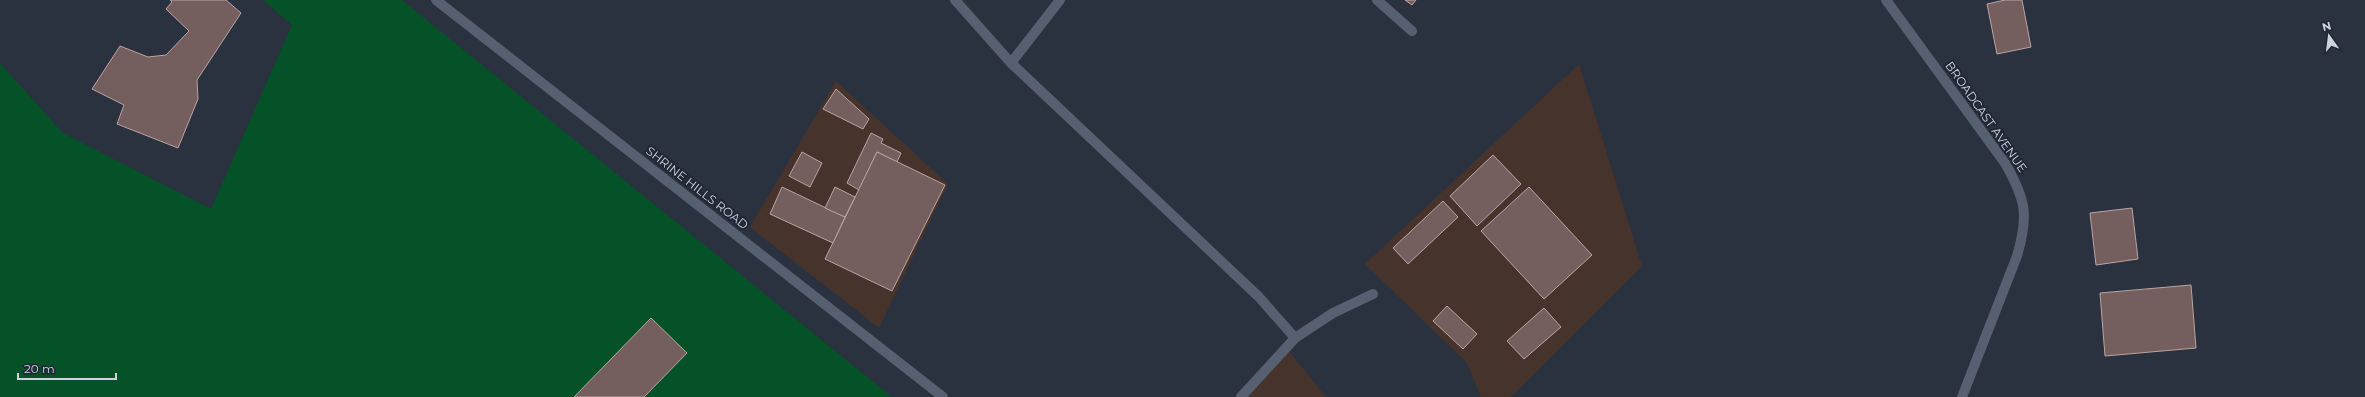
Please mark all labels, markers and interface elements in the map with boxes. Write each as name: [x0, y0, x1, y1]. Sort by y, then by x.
north arrow: [2309, 16, 2349, 56]
text: N: [2321, 18, 2333, 34]
street label: BROADCAST AVENUE: [1942, 58, 2030, 175]
street label: SHRINE HILLS ROAD: [643, 143, 751, 232]
scale bar: [18, 355, 116, 381]
text: 20 m: [24, 361, 55, 376]

